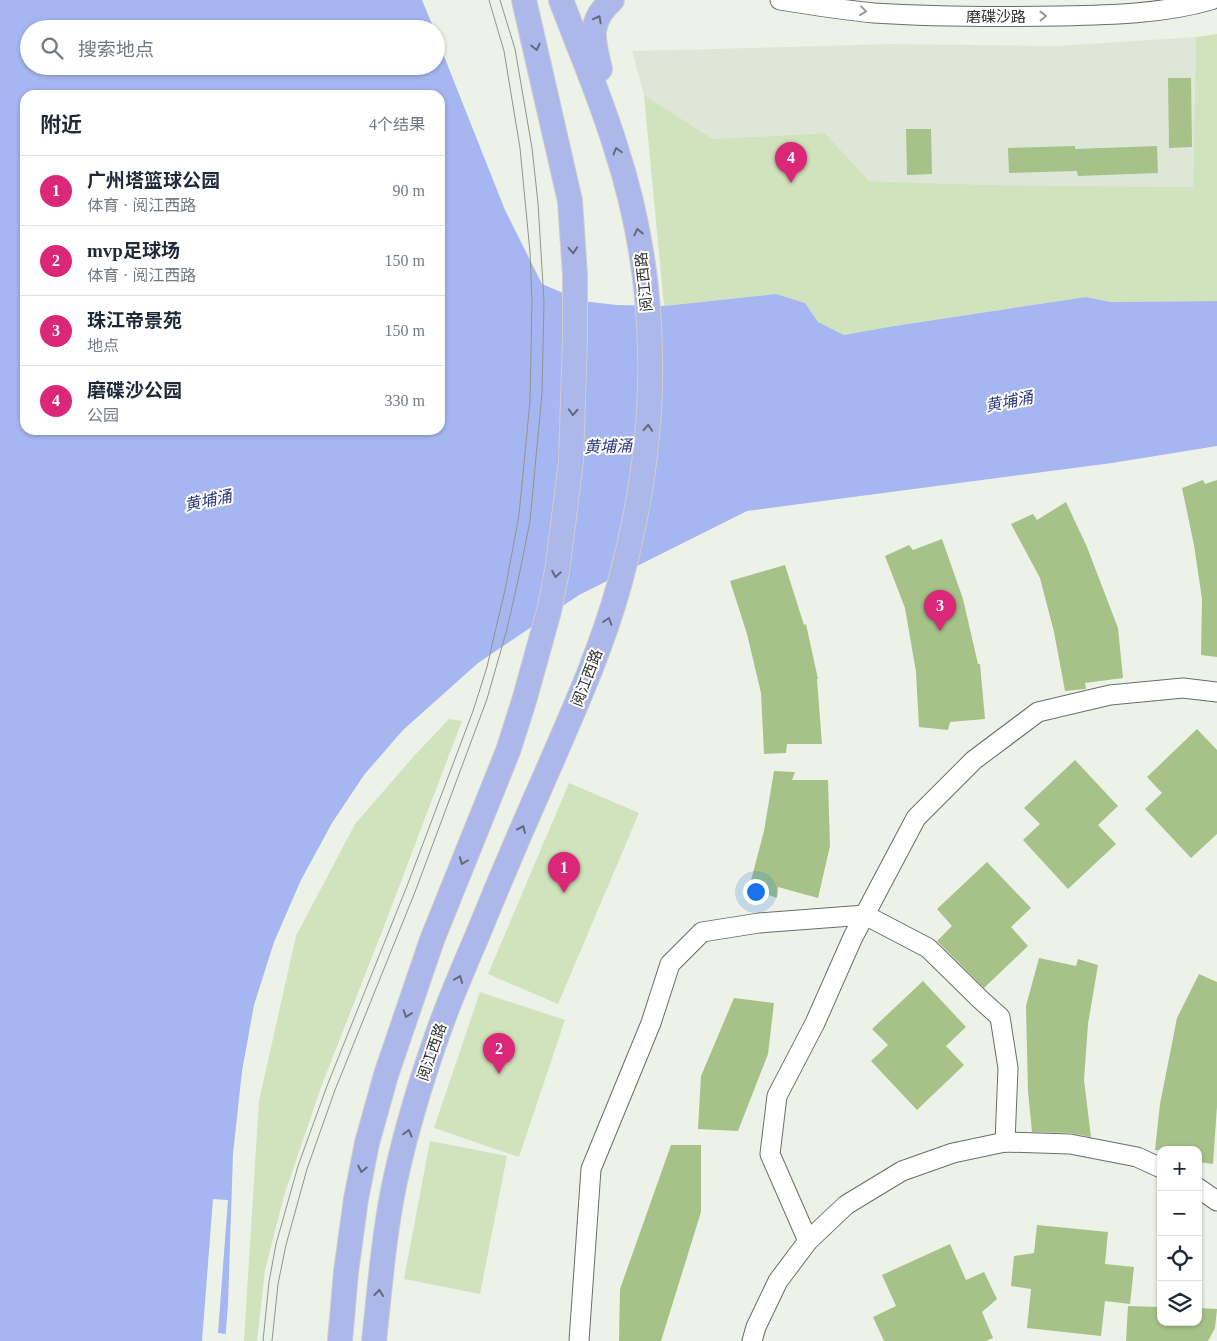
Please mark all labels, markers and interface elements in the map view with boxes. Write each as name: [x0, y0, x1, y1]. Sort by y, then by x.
one-way arrow: [859, 6, 867, 16]
street label: 磨碟沙路: [966, 9, 1026, 25]
one-way arrow: [1039, 11, 1047, 21]
one-way arrow: [592, 16, 602, 25]
search box: [20, 20, 445, 75]
icon: search: [38, 34, 66, 62]
text: 搜索地点: [78, 39, 154, 60]
one-way arrow: [530, 43, 541, 52]
text: 附近: [40, 113, 82, 137]
text: 4个结果: [369, 116, 425, 133]
pin: 4: [775, 142, 807, 183]
one-way arrow: [612, 146, 623, 155]
text: 广州塔篮球公园: [87, 170, 220, 191]
text: 1: [52, 182, 60, 199]
text: 90 m: [393, 182, 425, 199]
text: 体育 · 阅江西路: [87, 197, 196, 214]
one-way arrow: [633, 227, 643, 236]
text: mvp足球场: [87, 240, 180, 261]
one-way arrow: [568, 246, 579, 254]
street label: 阅江西路: [633, 251, 655, 313]
text: 2: [52, 252, 60, 269]
text: 150 m: [385, 252, 425, 269]
text: 体育 · 阅江西路: [87, 267, 196, 284]
text: 珠江帝景苑: [87, 310, 182, 331]
text: 3: [52, 322, 60, 339]
text: 150 m: [385, 322, 425, 339]
text: 地点: [87, 337, 119, 354]
text: 磨碟沙公园: [87, 380, 182, 401]
water label: 黄埔涌: [984, 388, 1036, 414]
text: 4: [52, 392, 60, 409]
text: 330 m: [385, 392, 425, 409]
text: 公园: [87, 407, 119, 424]
one-way arrow: [568, 409, 579, 417]
one-way arrow: [642, 424, 653, 432]
water label: 黄埔涌: [584, 437, 634, 456]
water label: 黄埔涌: [183, 487, 235, 514]
one-way arrow: [552, 569, 562, 578]
pin: 3: [924, 590, 956, 631]
one-way arrow: [602, 618, 612, 626]
street label: 阅江西路: [569, 647, 605, 709]
one-way arrow: [515, 825, 526, 834]
pin: 1: [548, 852, 580, 893]
one-way arrow: [459, 856, 469, 865]
your location: [743, 879, 769, 905]
one-way arrow: [453, 975, 464, 984]
one-way arrow: [403, 1009, 413, 1017]
street label: 阅江西路: [415, 1021, 449, 1083]
pin: 2: [483, 1033, 515, 1074]
one-way arrow: [402, 1129, 412, 1137]
map controls: [1157, 1146, 1202, 1326]
button: +: [1157, 1146, 1202, 1191]
one-way arrow: [357, 1165, 368, 1174]
button: −: [1157, 1191, 1202, 1236]
button: locate: [1157, 1236, 1202, 1281]
button: layers: [1157, 1281, 1202, 1326]
one-way arrow: [373, 1288, 384, 1296]

